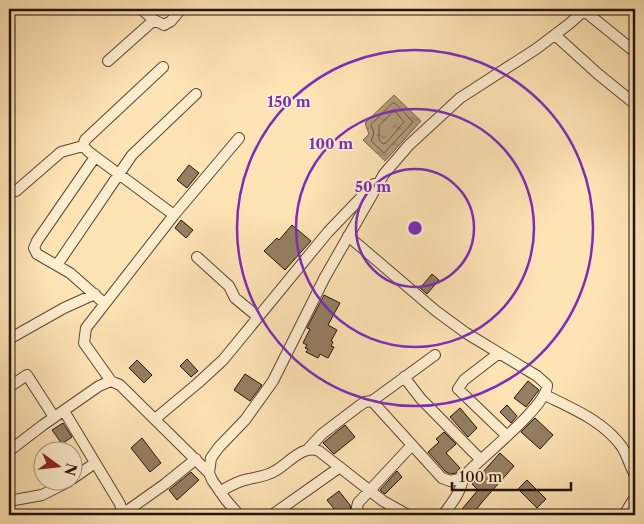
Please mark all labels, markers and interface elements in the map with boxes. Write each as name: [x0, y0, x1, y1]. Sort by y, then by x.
text: 150 m: [267, 92, 311, 111]
text: 100 m: [309, 134, 353, 153]
text: 50 m: [355, 177, 391, 196]
centre of rings: [406, 219, 424, 237]
north arrow: [32, 442, 82, 492]
scale bar: [452, 459, 570, 491]
text: N: [60, 461, 81, 478]
text: 100 m: [459, 467, 502, 486]

